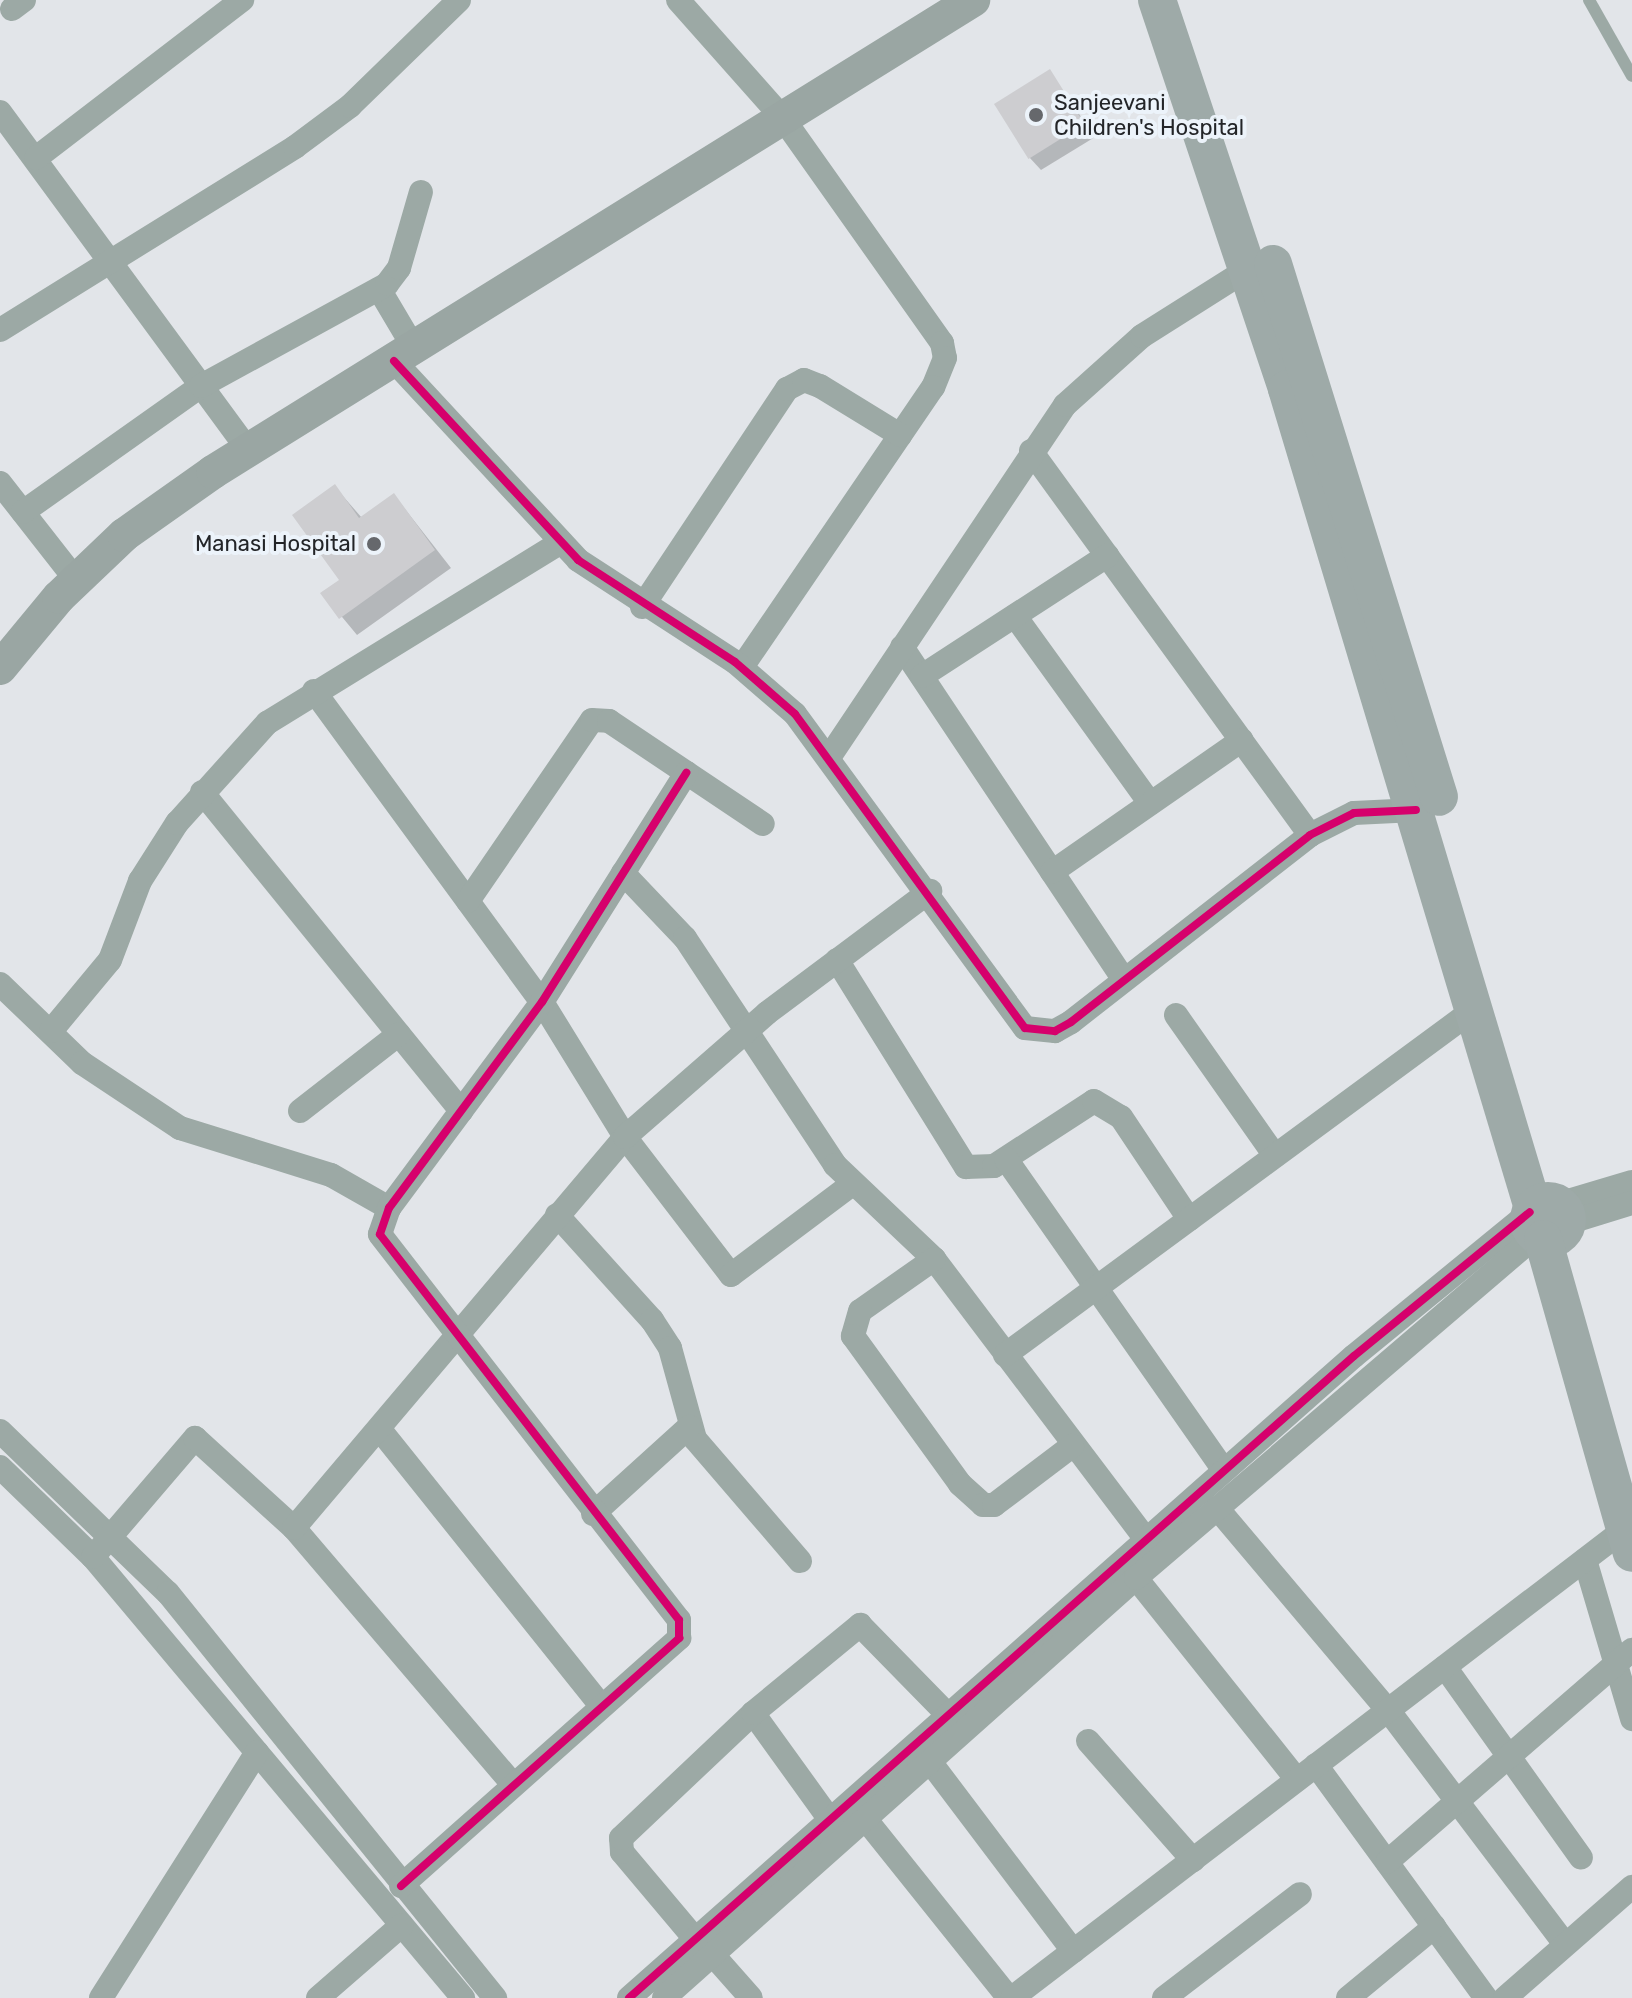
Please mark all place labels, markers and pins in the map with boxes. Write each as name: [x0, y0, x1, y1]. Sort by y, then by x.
place label: Sanjeevani Children's Hospital: [1054, 89, 1244, 140]
marker: Sanjeevani Children's Hospital: [1025, 104, 1047, 126]
place label: Manasi Hospital: [195, 531, 356, 557]
marker: Manasi Hospital: [363, 533, 385, 555]

